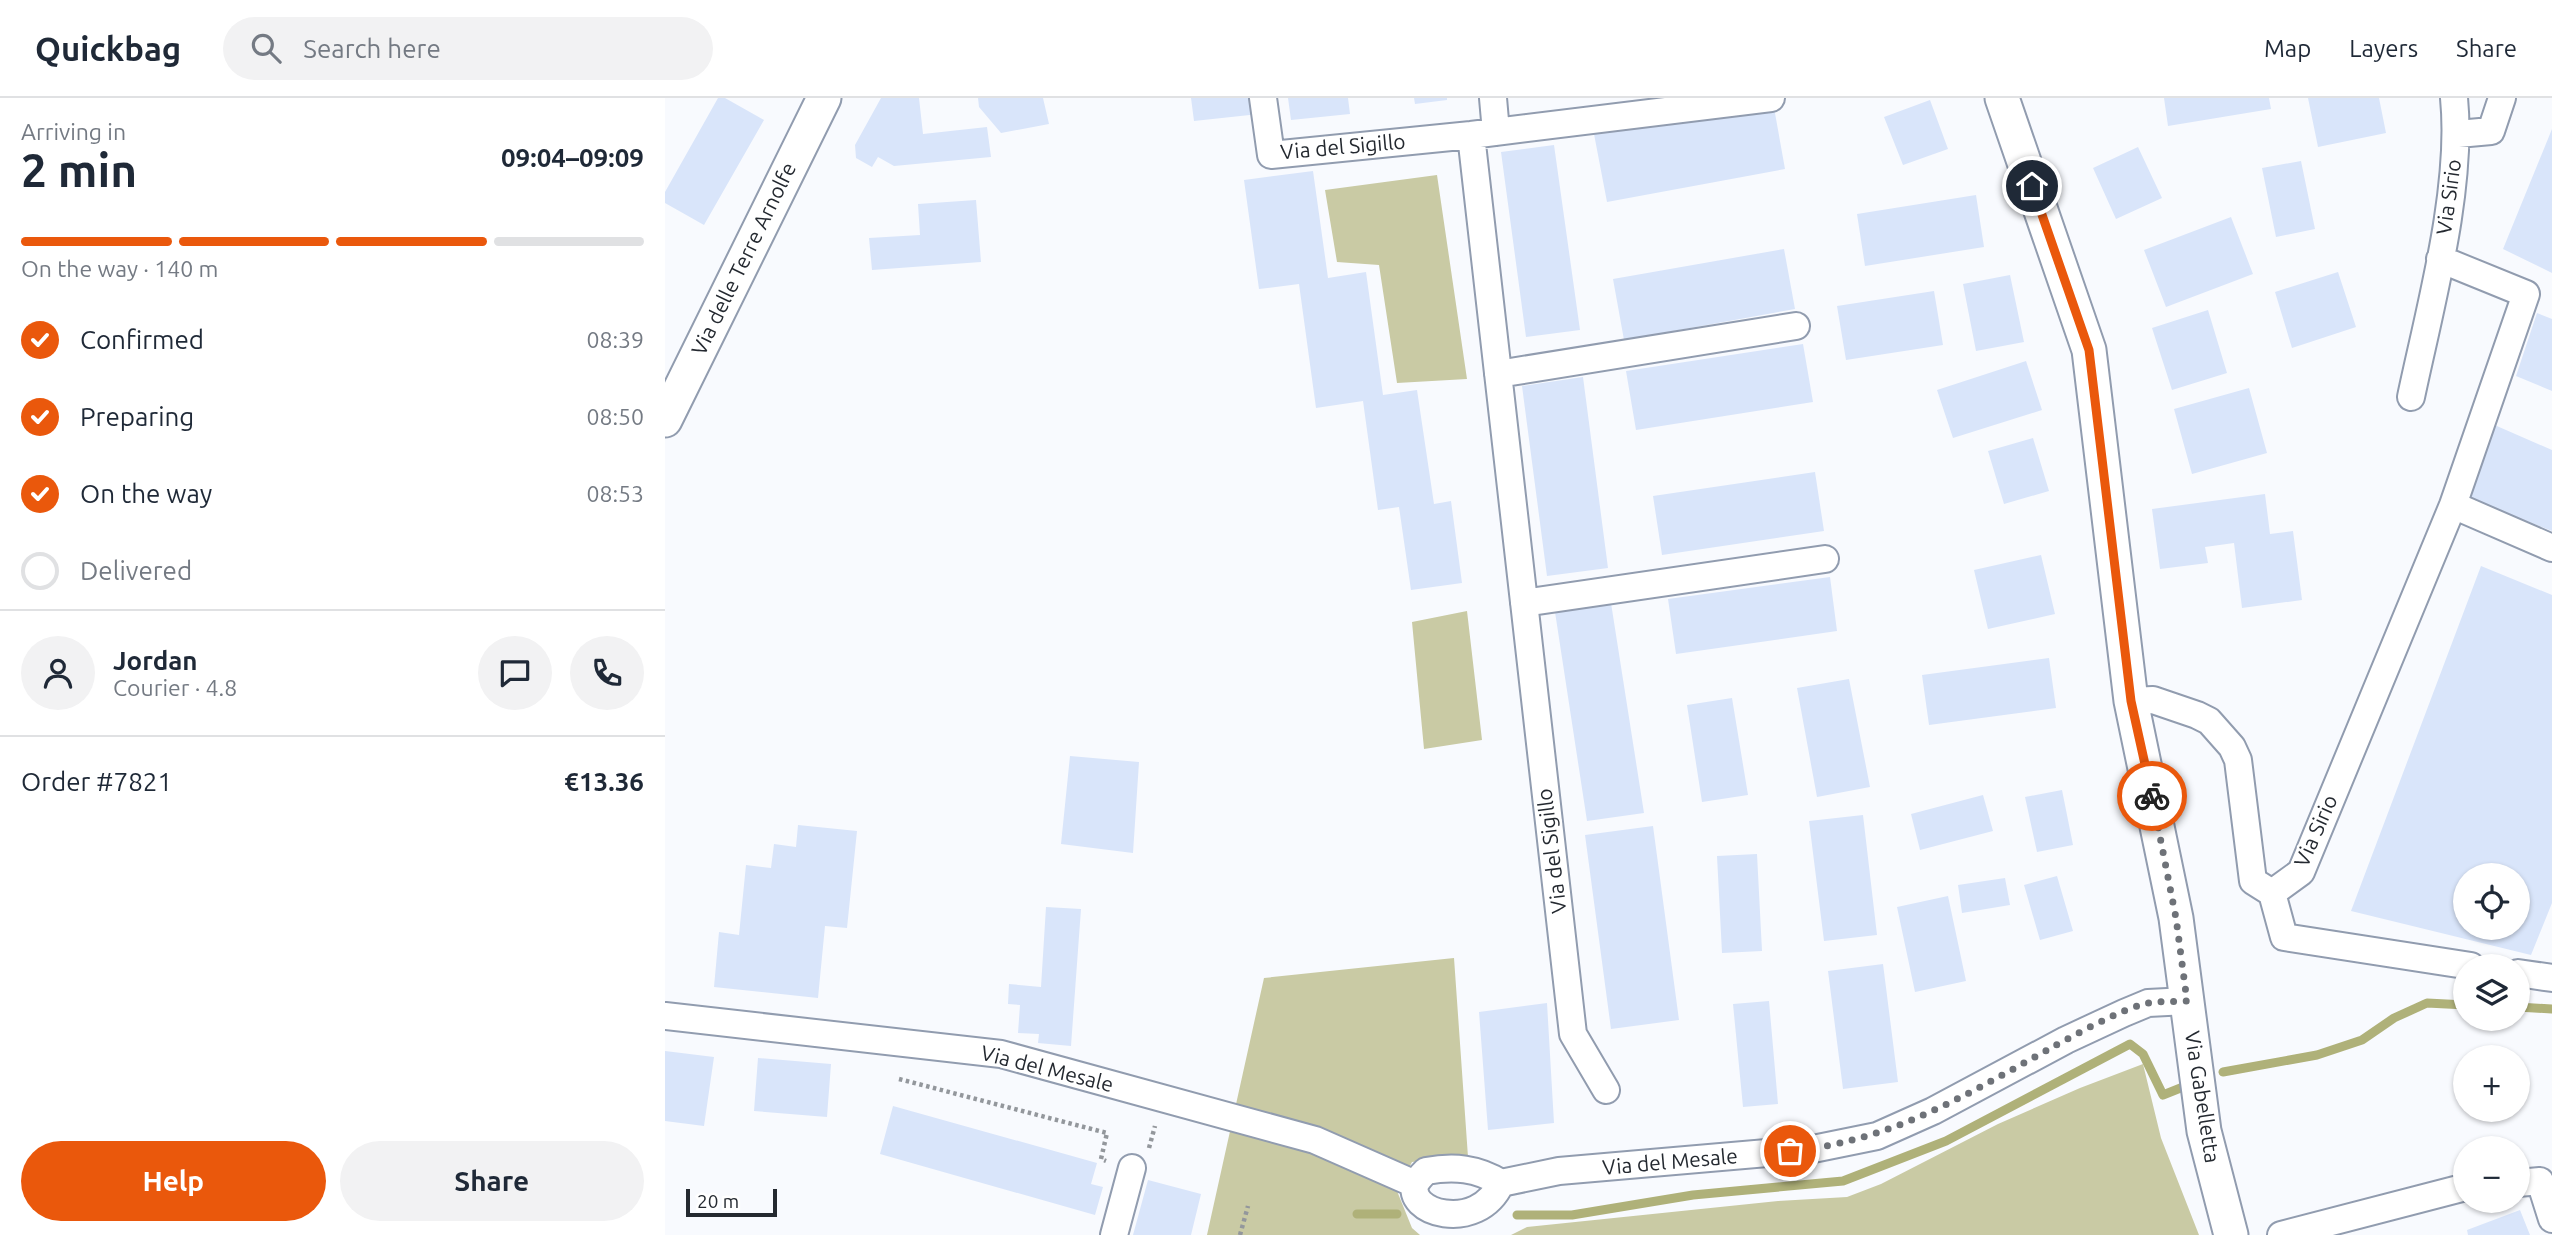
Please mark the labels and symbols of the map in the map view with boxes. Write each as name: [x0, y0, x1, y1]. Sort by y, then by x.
street label: Via del Sigillo: [1279, 129, 1406, 163]
pin: [2002, 156, 2062, 216]
street label: Via Sirio: [2431, 157, 2465, 236]
street label: Via delle Terre Arnolfe: [686, 158, 800, 359]
courier: [2117, 761, 2187, 831]
street label: Via del Sigillo: [1531, 787, 1571, 915]
street label: Via Sirio: [2289, 791, 2342, 870]
street label: Via Gabelletta: [2181, 1029, 2225, 1164]
street label: Via del Mesale: [978, 1040, 1116, 1096]
pin: [1760, 1121, 1820, 1181]
street label: Via del Mesale: [1601, 1143, 1739, 1179]
scale bar: [686, 1186, 777, 1218]

